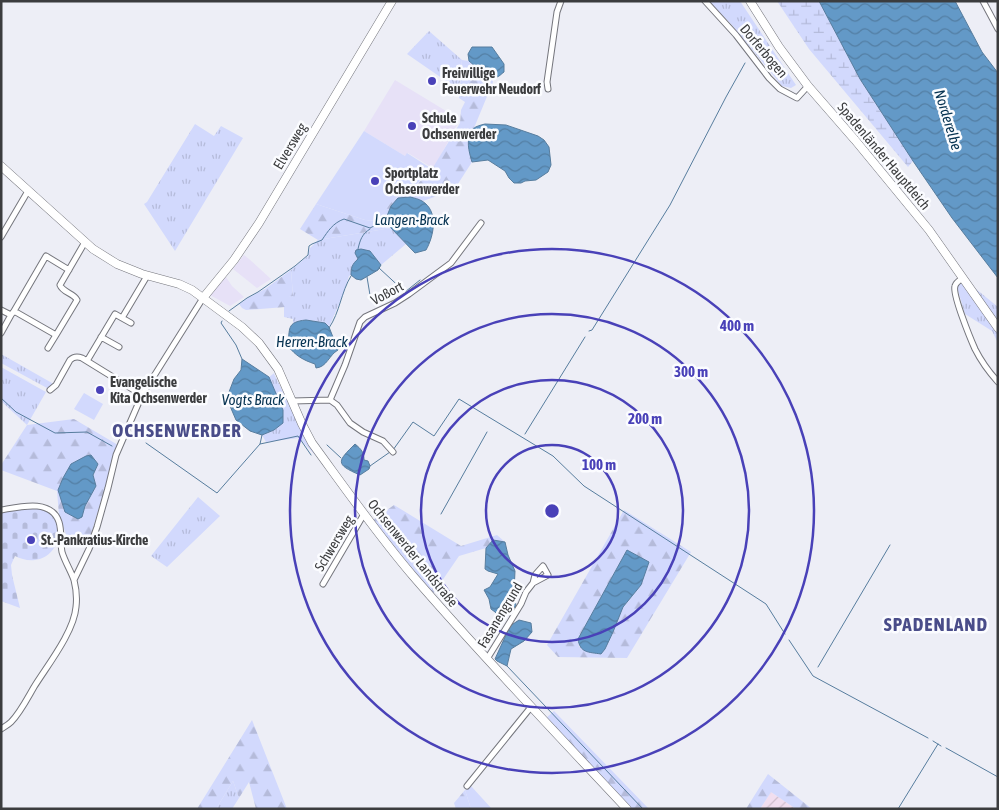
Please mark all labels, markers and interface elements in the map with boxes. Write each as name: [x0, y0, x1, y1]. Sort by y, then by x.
street label: Dorferbogen: [737, 21, 791, 81]
place label: Freiwillige Feuerwehr Neudorf: [442, 65, 541, 97]
marker: Freiwillige Feuerwehr Neudorf: [426, 75, 438, 87]
water label: Norderelbe: [931, 87, 966, 152]
street label: Spadenländer Hauptdeich: [834, 99, 934, 213]
place label: Schule Ochsenwerder: [422, 110, 497, 142]
street label: Elversweg: [270, 120, 310, 172]
marker: Schule Ochsenwerder: [406, 120, 418, 132]
place label: Sportplatz Ochsenwerder: [385, 165, 460, 197]
marker: Sportplatz Ochsenwerder: [369, 175, 381, 187]
water label: Langen-Brack: [375, 211, 450, 228]
street label: Voßort: [368, 278, 406, 308]
text: 400 m: [719, 317, 754, 334]
water label: Herren-Brack: [276, 333, 348, 350]
text: 300 m: [674, 363, 708, 380]
place label: Evangelische Kita Ochsenwerder: [110, 374, 207, 406]
marker: Evangelische Kita Ochsenwerder: [94, 384, 106, 396]
water label: Vogts Brack: [222, 391, 285, 408]
text: 200 m: [628, 410, 662, 427]
district label: OCHSENWERDER: [112, 419, 242, 441]
text: 100 m: [582, 456, 616, 473]
street label: Ochsenwerder Landstraße: [365, 496, 461, 610]
centre of rings: [543, 502, 561, 520]
street label: Schwersweg: [311, 512, 357, 574]
place label: St.-Pankratius-Kirche: [41, 532, 148, 548]
marker: St.-Pankratius-Kirche: [25, 534, 37, 546]
street label: Fasanengrund: [474, 579, 526, 651]
district label: SPADENLAND: [884, 613, 988, 635]

